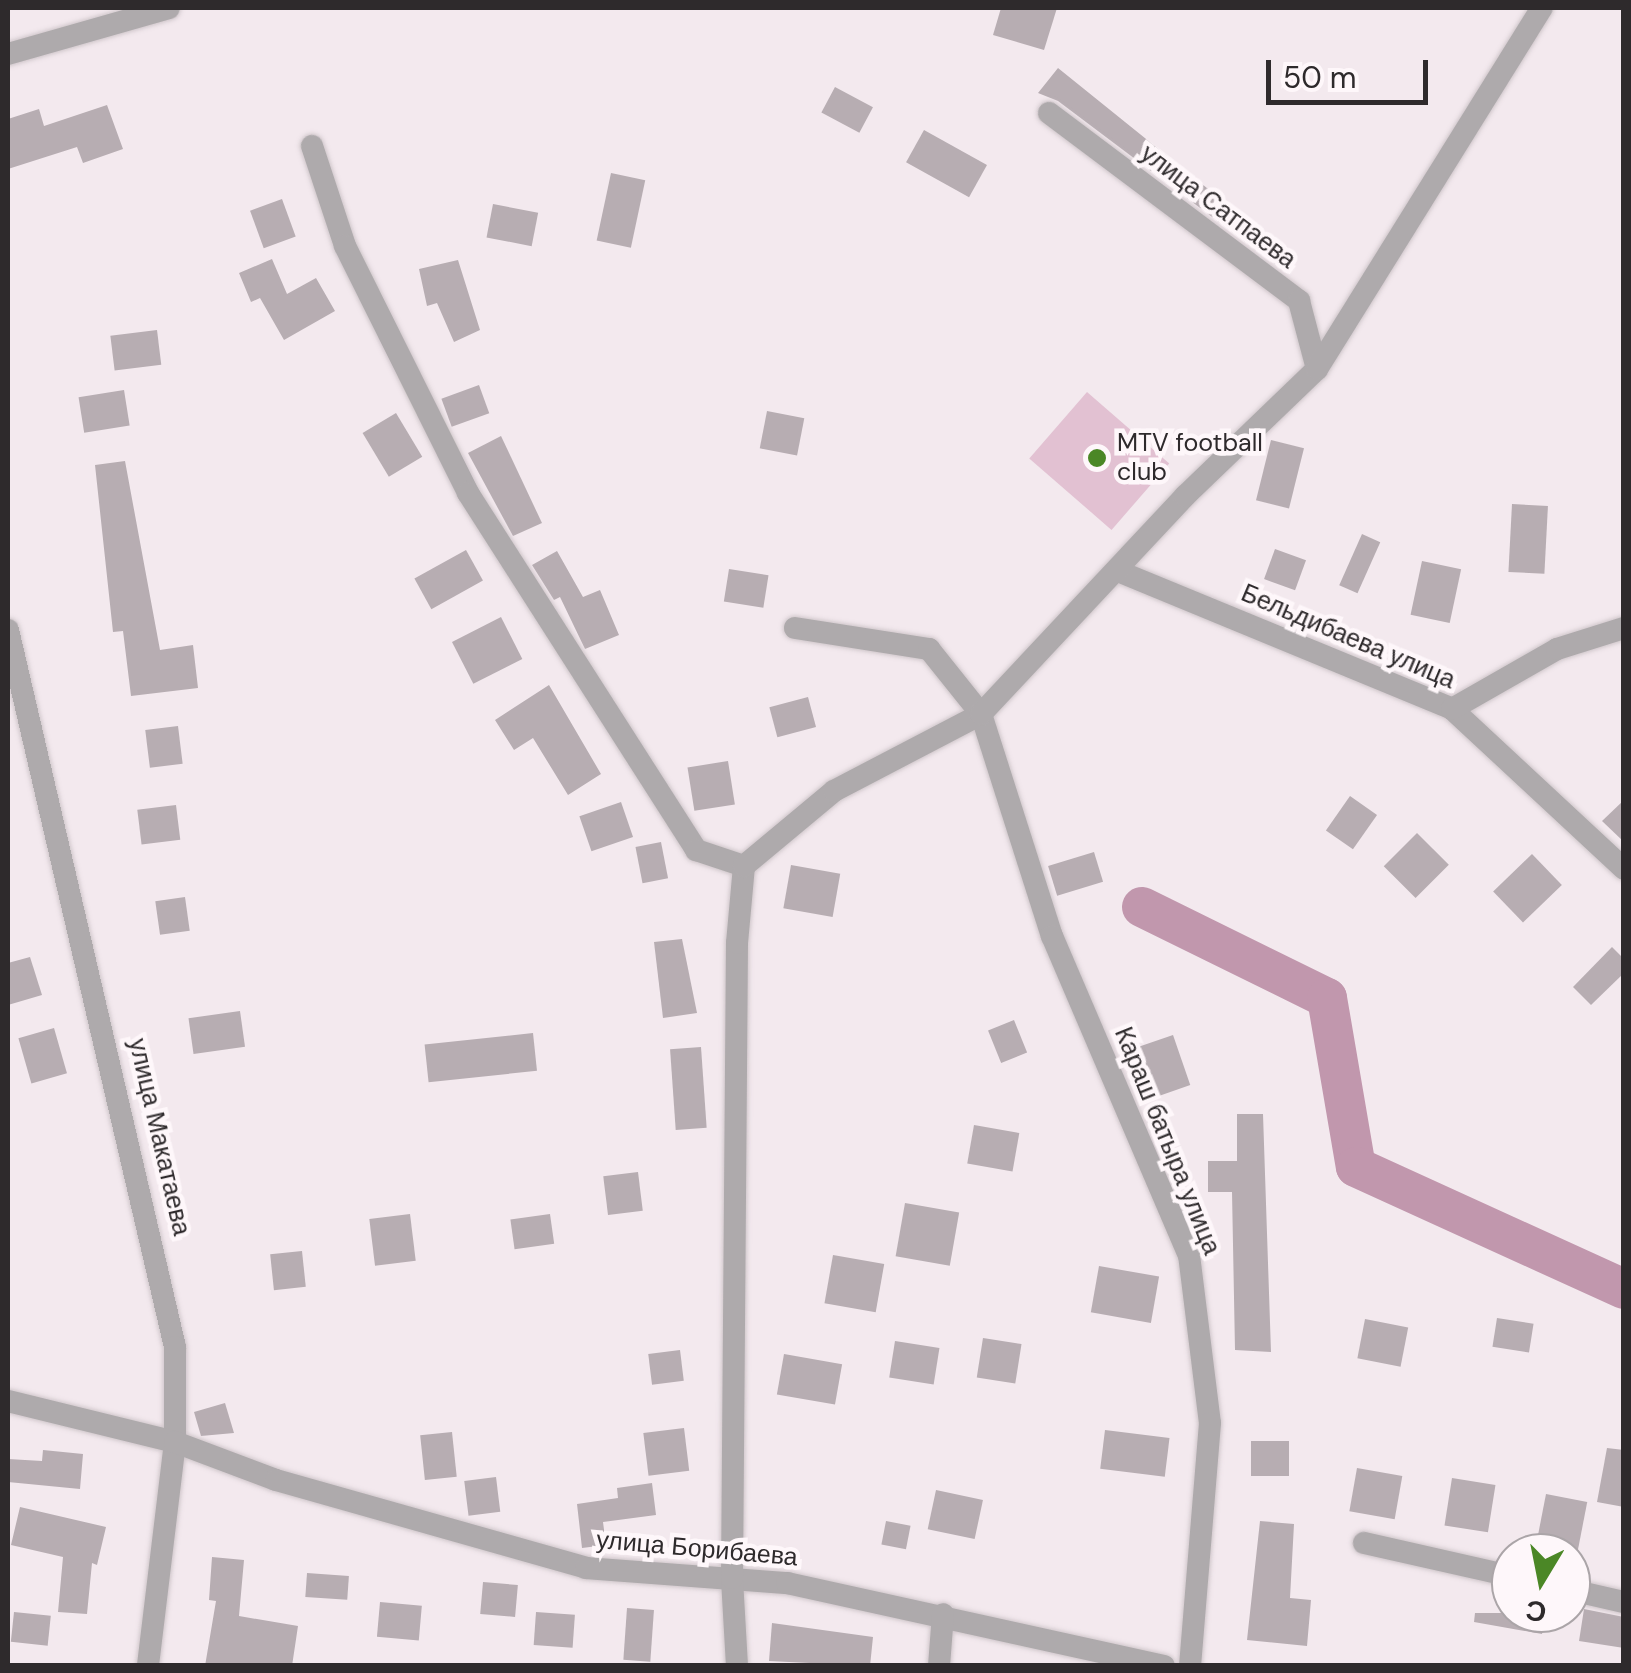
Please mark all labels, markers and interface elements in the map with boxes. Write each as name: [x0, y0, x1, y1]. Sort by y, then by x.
scale bar: [1271, 40, 1434, 102]
text: 50 m: [1283, 58, 1357, 97]
street label: улица Сатпаева: [1134, 139, 1302, 275]
place label: MTV football club: [1117, 429, 1263, 488]
marker: MTV football club: [1086, 447, 1108, 469]
street label: Бельдибаева улица: [1237, 578, 1459, 696]
street label: Караш батыра улица: [1108, 1023, 1226, 1259]
street label: улица Макатаева: [122, 1036, 196, 1238]
street label: улица Борибаева: [595, 1525, 799, 1573]
north arrow: [1491, 1533, 1591, 1633]
text: С: [1523, 1591, 1549, 1631]

